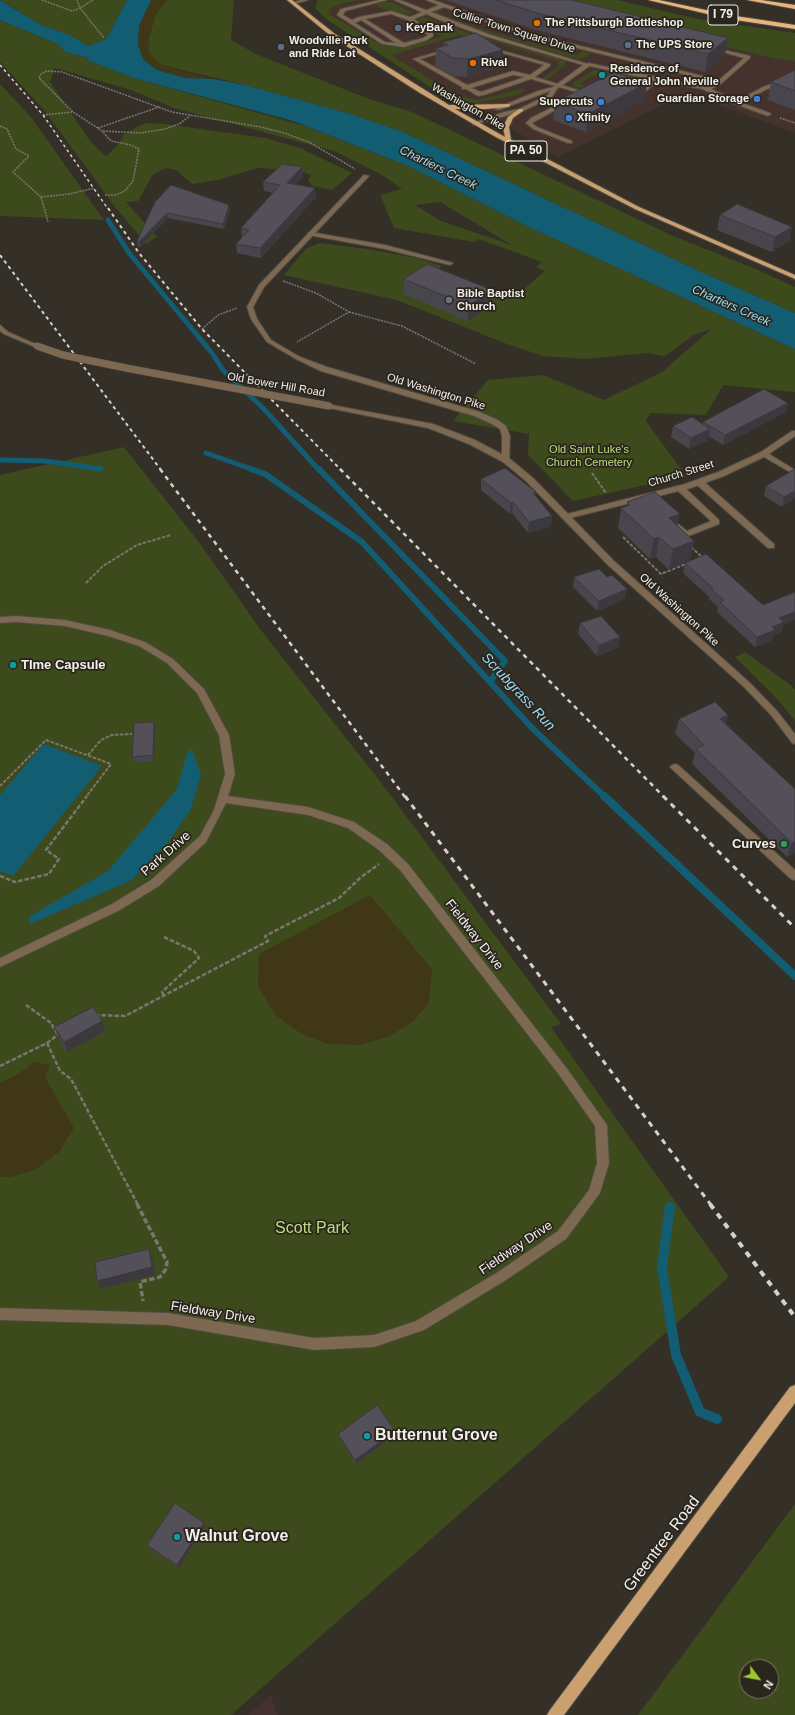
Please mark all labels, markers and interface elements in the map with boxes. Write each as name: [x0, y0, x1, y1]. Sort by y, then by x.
road number: I 79: [708, 5, 738, 25]
street label: Collier Town Square Drive: [451, 6, 577, 56]
place label: The Pittsburgh Bottleshop: [545, 16, 683, 30]
marker: The Pittsburgh Bottleshop: [532, 18, 542, 28]
place label: KeyBank: [406, 21, 453, 35]
marker: KeyBank: [393, 23, 403, 33]
place label: Woodville Park and Ride Lot: [289, 34, 368, 60]
place label: The UPS Store: [636, 38, 712, 52]
marker: The UPS Store: [623, 40, 633, 50]
marker: Woodville Park and Ride Lot: [276, 42, 286, 52]
place label: Rival: [481, 56, 507, 70]
marker: Rival: [468, 58, 478, 68]
place label: Residence of General John Neville: [610, 62, 719, 88]
marker: Residence of General John Neville: [597, 70, 607, 80]
street label: Washington Pike: [429, 81, 507, 133]
place label: Guardian Storage: [657, 92, 749, 106]
marker: Guardian Storage: [752, 94, 762, 104]
place label: Supercuts: [539, 95, 593, 109]
marker: Supercuts: [596, 97, 606, 107]
place label: Xfinity: [577, 111, 611, 125]
marker: Xfinity: [564, 113, 574, 123]
road number: PA 50: [505, 141, 547, 161]
water label: Chartiers Creek: [397, 143, 479, 193]
water label: Chartiers Creek: [690, 282, 772, 330]
place label: Bible Baptist Church: [457, 287, 524, 313]
marker: Bible Baptist Church: [444, 295, 454, 305]
street label: Old Bower Hill Road: [226, 370, 326, 400]
street label: Old Washington Pike: [385, 371, 487, 413]
park label: Old Saint Luke's Church Cemetery: [546, 443, 632, 469]
street label: Church Street: [647, 458, 715, 490]
street label: Old Washington Pike: [637, 571, 721, 649]
water label: Scrubgrass Run: [478, 650, 558, 734]
place label: TIme Capsule: [21, 657, 106, 673]
marker: TIme Capsule: [8, 660, 18, 670]
street label: Park Drive: [138, 828, 194, 880]
place label: Curves: [732, 836, 776, 852]
marker: Curves: [779, 839, 789, 849]
street label: Fieldway Drive: [442, 897, 506, 973]
street label: Fieldway Drive: [476, 1218, 556, 1278]
park label: Scott Park: [275, 1219, 349, 1239]
street label: Fieldway Drive: [170, 1299, 256, 1327]
place label: Butternut Grove: [375, 1426, 498, 1446]
marker: Butternut Grove: [362, 1431, 372, 1441]
street label: Greentree Road: [620, 1492, 704, 1596]
place label: Walnut Grove: [185, 1527, 288, 1547]
marker: Walnut Grove: [172, 1532, 182, 1542]
north arrow: [739, 1659, 779, 1699]
text: N: [761, 1678, 776, 1691]

